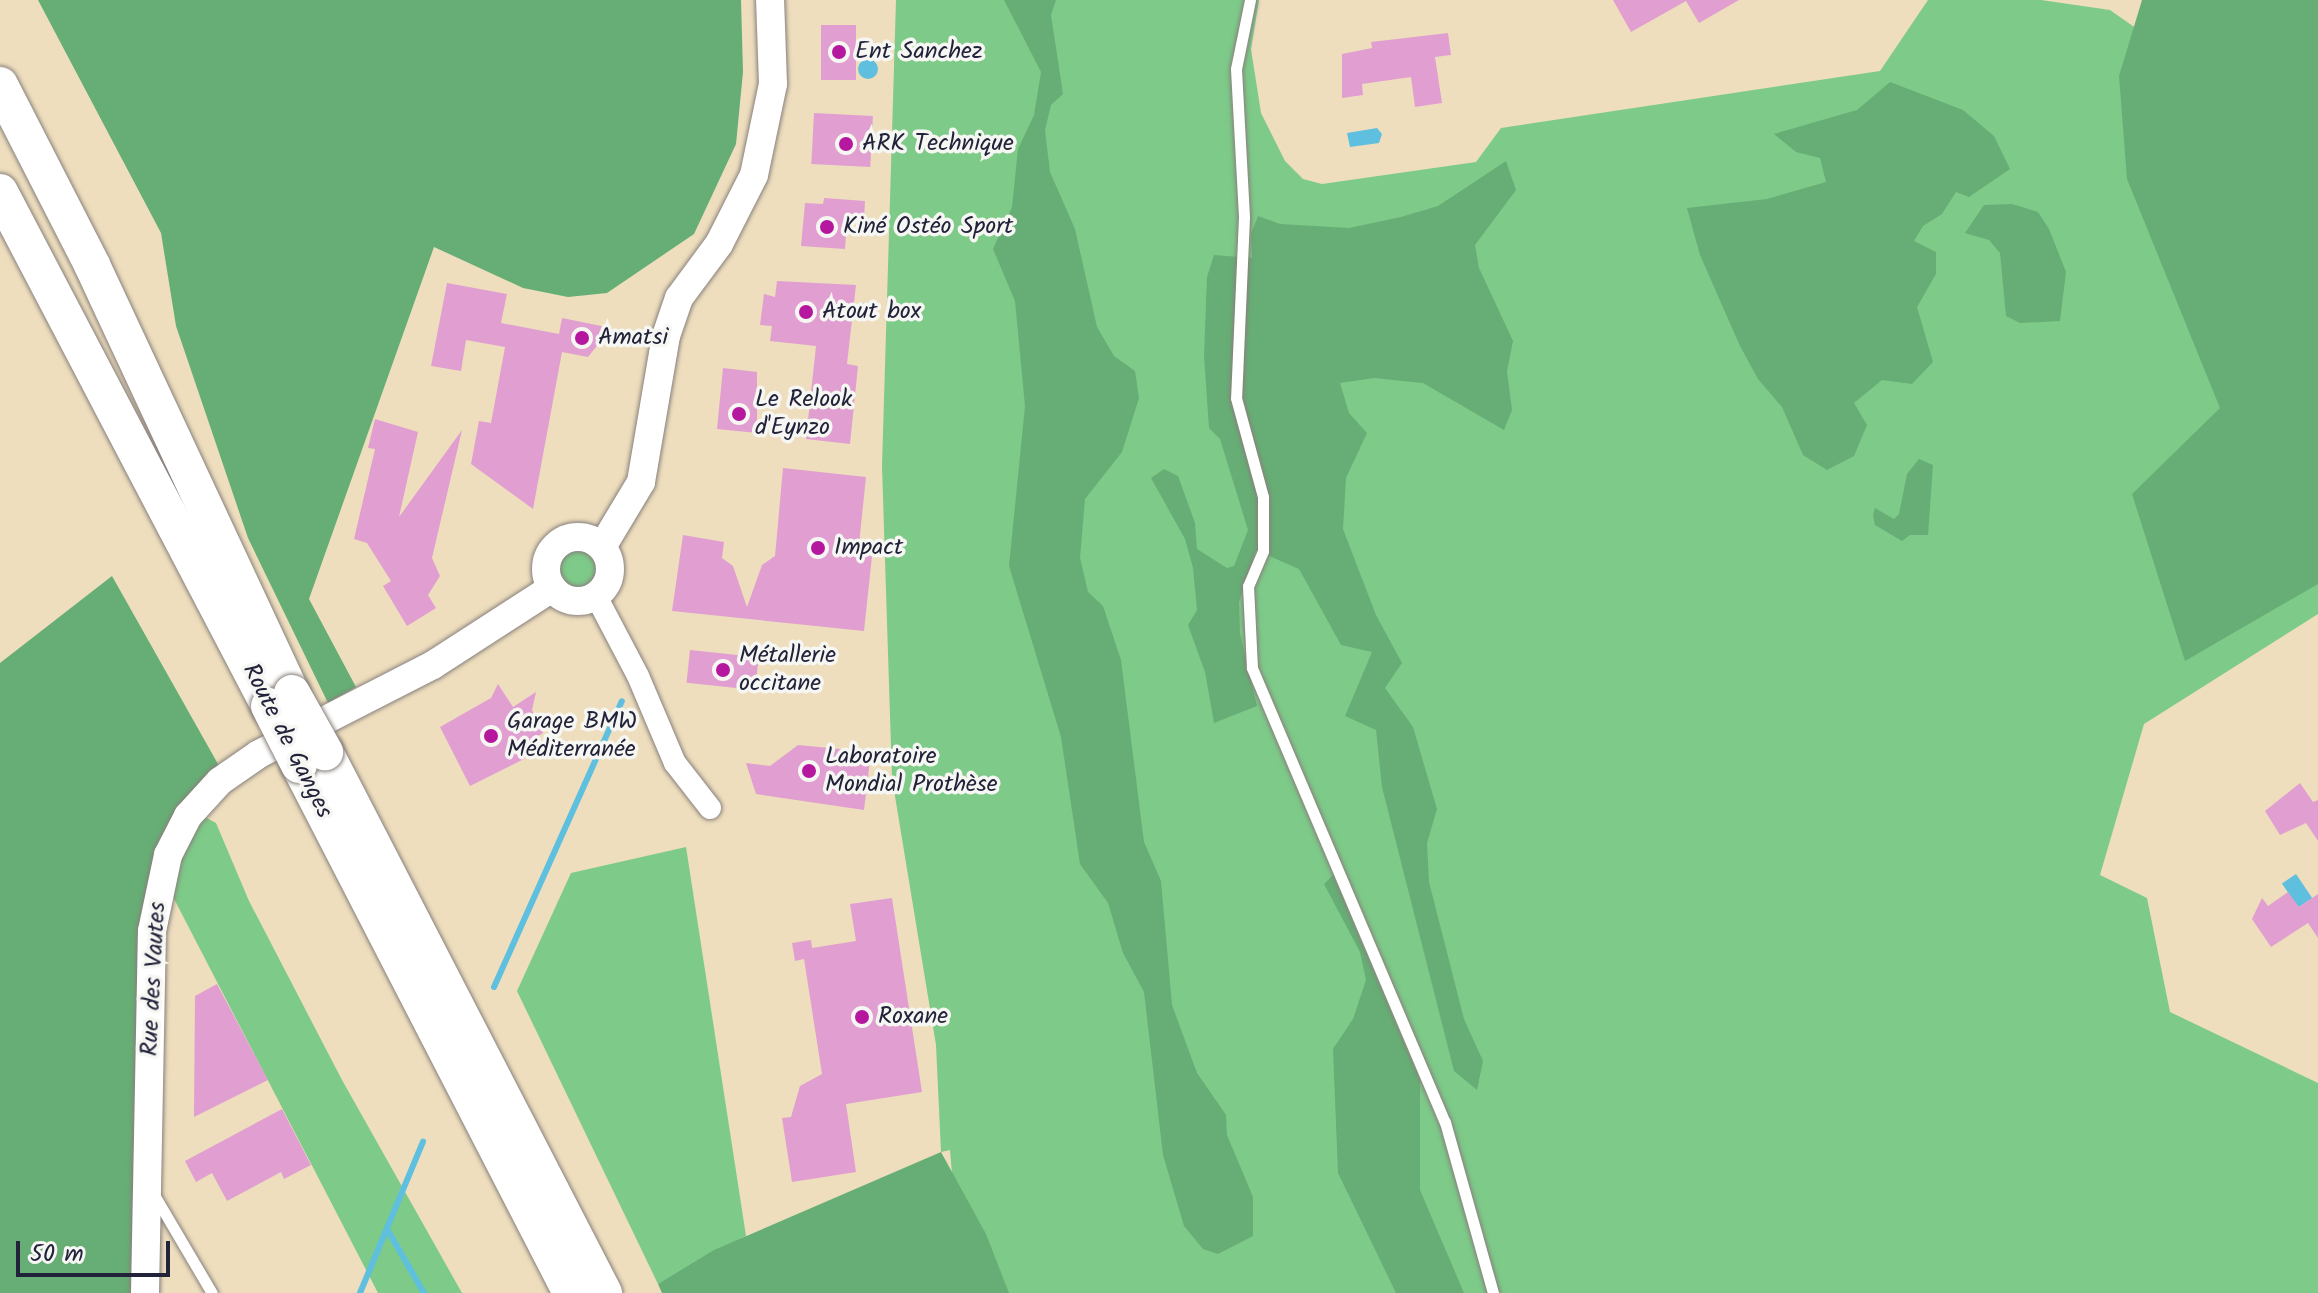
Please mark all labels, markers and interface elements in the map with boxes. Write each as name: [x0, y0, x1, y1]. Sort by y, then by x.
place label: Ent Sanchez: [855, 38, 982, 66]
marker: Ent Sanchez: [830, 43, 848, 61]
place label: ARK Technique: [862, 130, 1014, 158]
marker: ARK Technique: [837, 135, 855, 153]
place label: Kiné Ostéo Sport: [843, 213, 1013, 241]
marker: Kiné Ostéo Sport: [818, 218, 836, 236]
place label: Atout box: [822, 298, 921, 326]
marker: Atout box: [797, 303, 815, 321]
place label: Amatsi: [598, 324, 668, 352]
marker: Amatsi: [573, 329, 591, 347]
place label: Le Relook d'Eynzo: [755, 386, 852, 442]
marker: Le Relook d'Eynzo: [730, 405, 748, 423]
place label: Impact: [834, 534, 903, 562]
marker: Impact: [809, 539, 827, 557]
place label: Métallerie occitane: [739, 642, 836, 698]
street label: Route de Ganges: [236, 659, 338, 823]
marker: Métallerie occitane: [714, 661, 732, 679]
place label: Garage BMW Méditerranée: [507, 708, 637, 764]
marker: Garage BMW Méditerranée: [482, 727, 500, 745]
place label: Laboratoire Mondial Prothèse: [825, 743, 998, 799]
marker: Laboratoire Mondial Prothèse: [800, 762, 818, 780]
street label: Rue des Vautes: [136, 901, 172, 1057]
place label: Roxane: [878, 1003, 948, 1031]
marker: Roxane: [853, 1008, 871, 1026]
scale bar: [20, 1225, 174, 1275]
text: 50 m: [30, 1235, 84, 1274]

